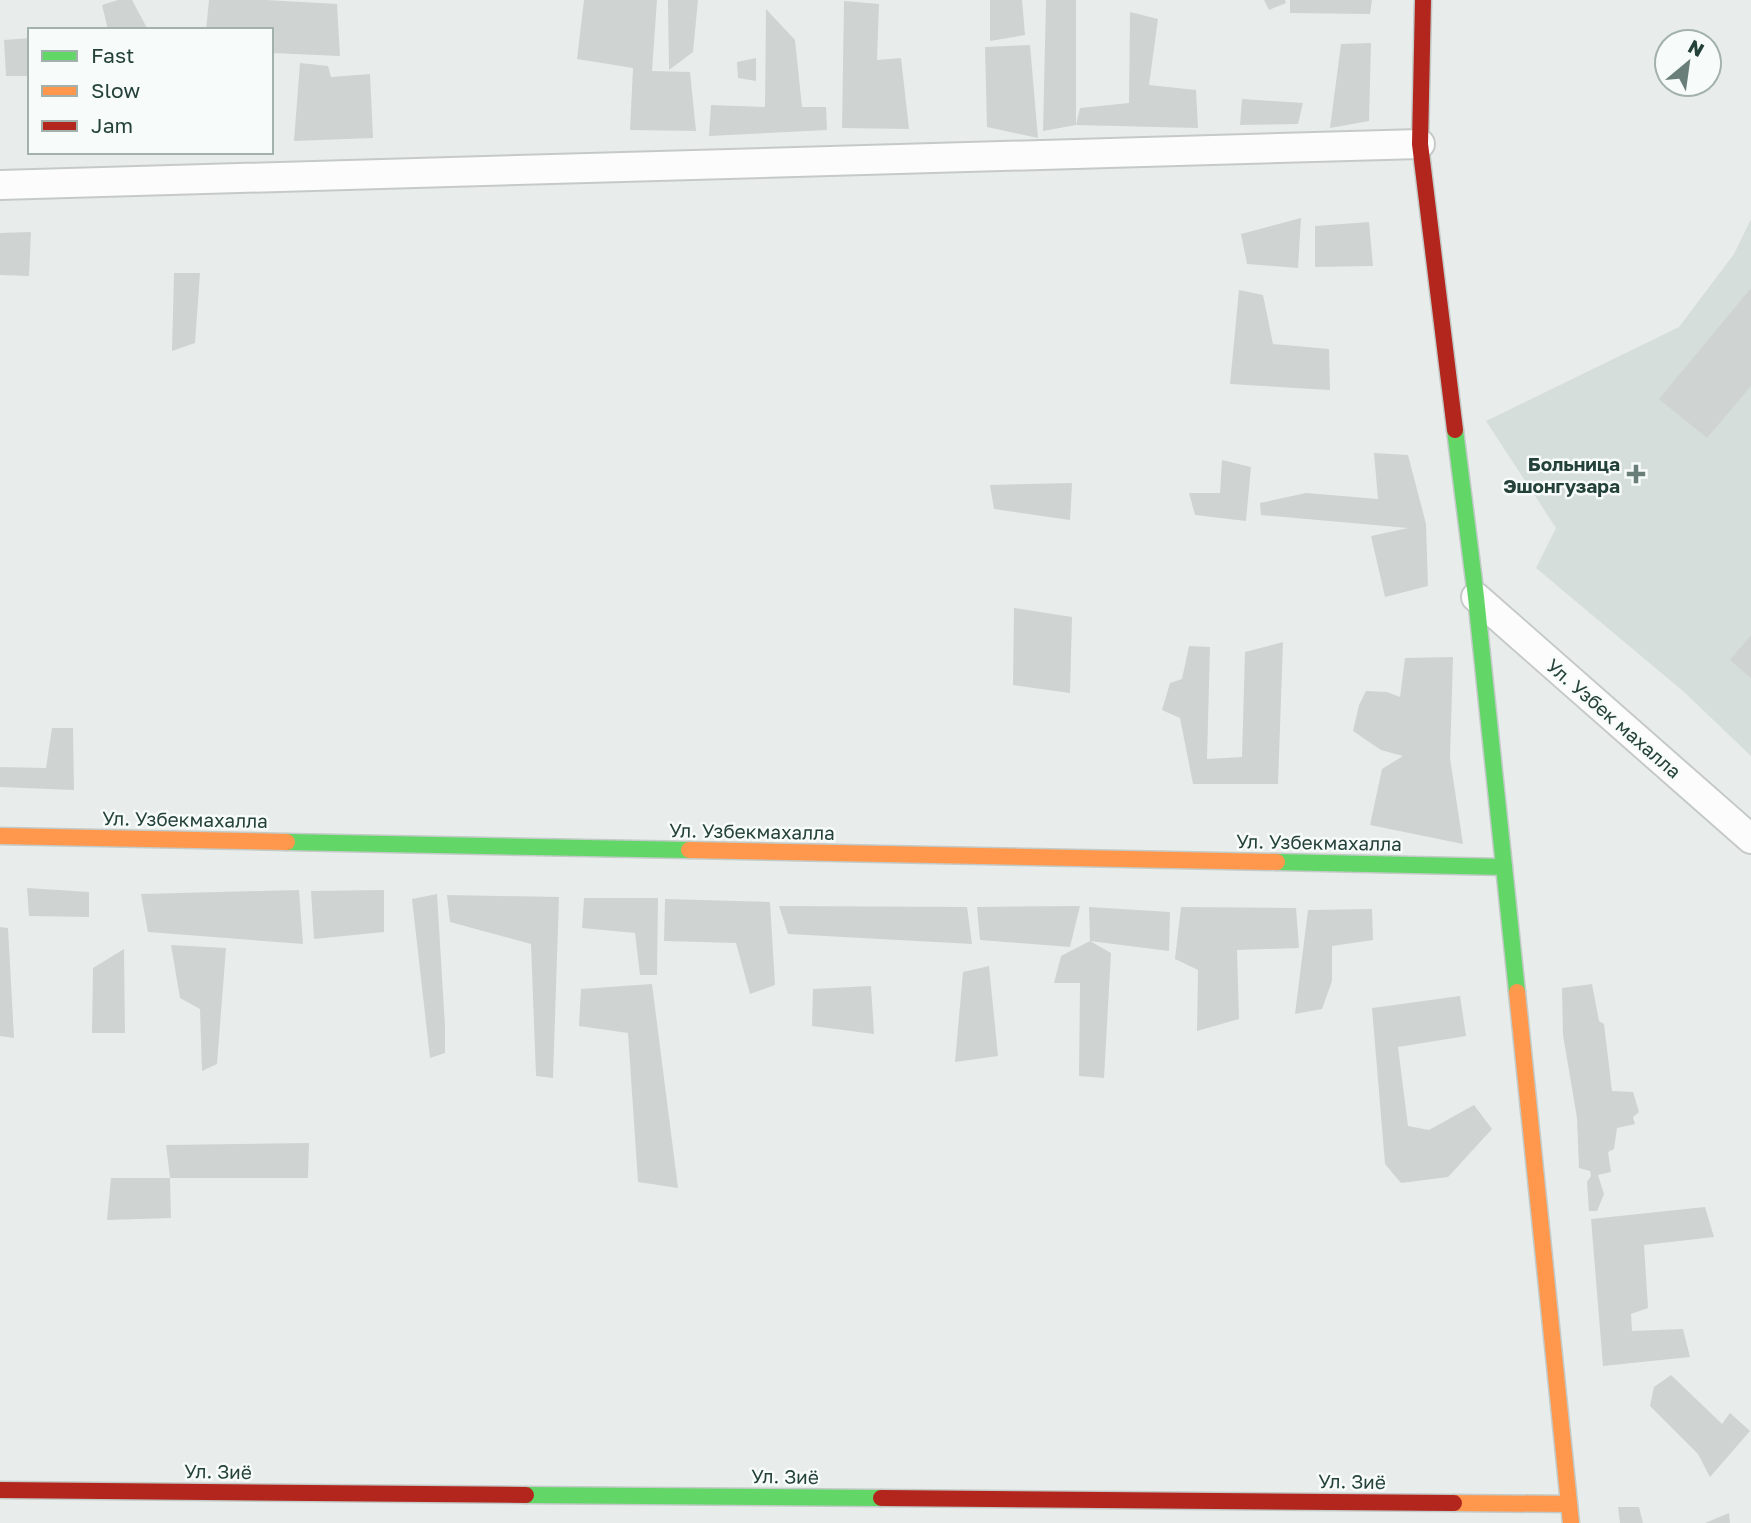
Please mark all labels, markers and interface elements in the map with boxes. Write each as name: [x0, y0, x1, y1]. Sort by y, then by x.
legend: [28, 28, 273, 154]
north arrow: [1653, 28, 1723, 98]
text: N: [1685, 34, 1708, 61]
text: Fast: [91, 42, 134, 68]
text: Slow: [91, 77, 140, 103]
text: Jam: [91, 112, 133, 138]
place label: Больница Эшонгузара: [1503, 452, 1620, 497]
marker: Больница Эшонгузара: [1626, 464, 1646, 484]
street label: Ул. Узбек махалла: [1542, 653, 1686, 783]
street label: Ул. Узбекмахалла: [102, 806, 268, 832]
street label: Ул. Узбекмахалла: [669, 818, 835, 844]
street label: Ул. Узбекмахалла: [1236, 829, 1402, 855]
street label: Ул. Зиё: [184, 1459, 252, 1483]
street label: Ул. Зиё: [751, 1464, 819, 1488]
street label: Ул. Зиё: [1318, 1469, 1386, 1493]

